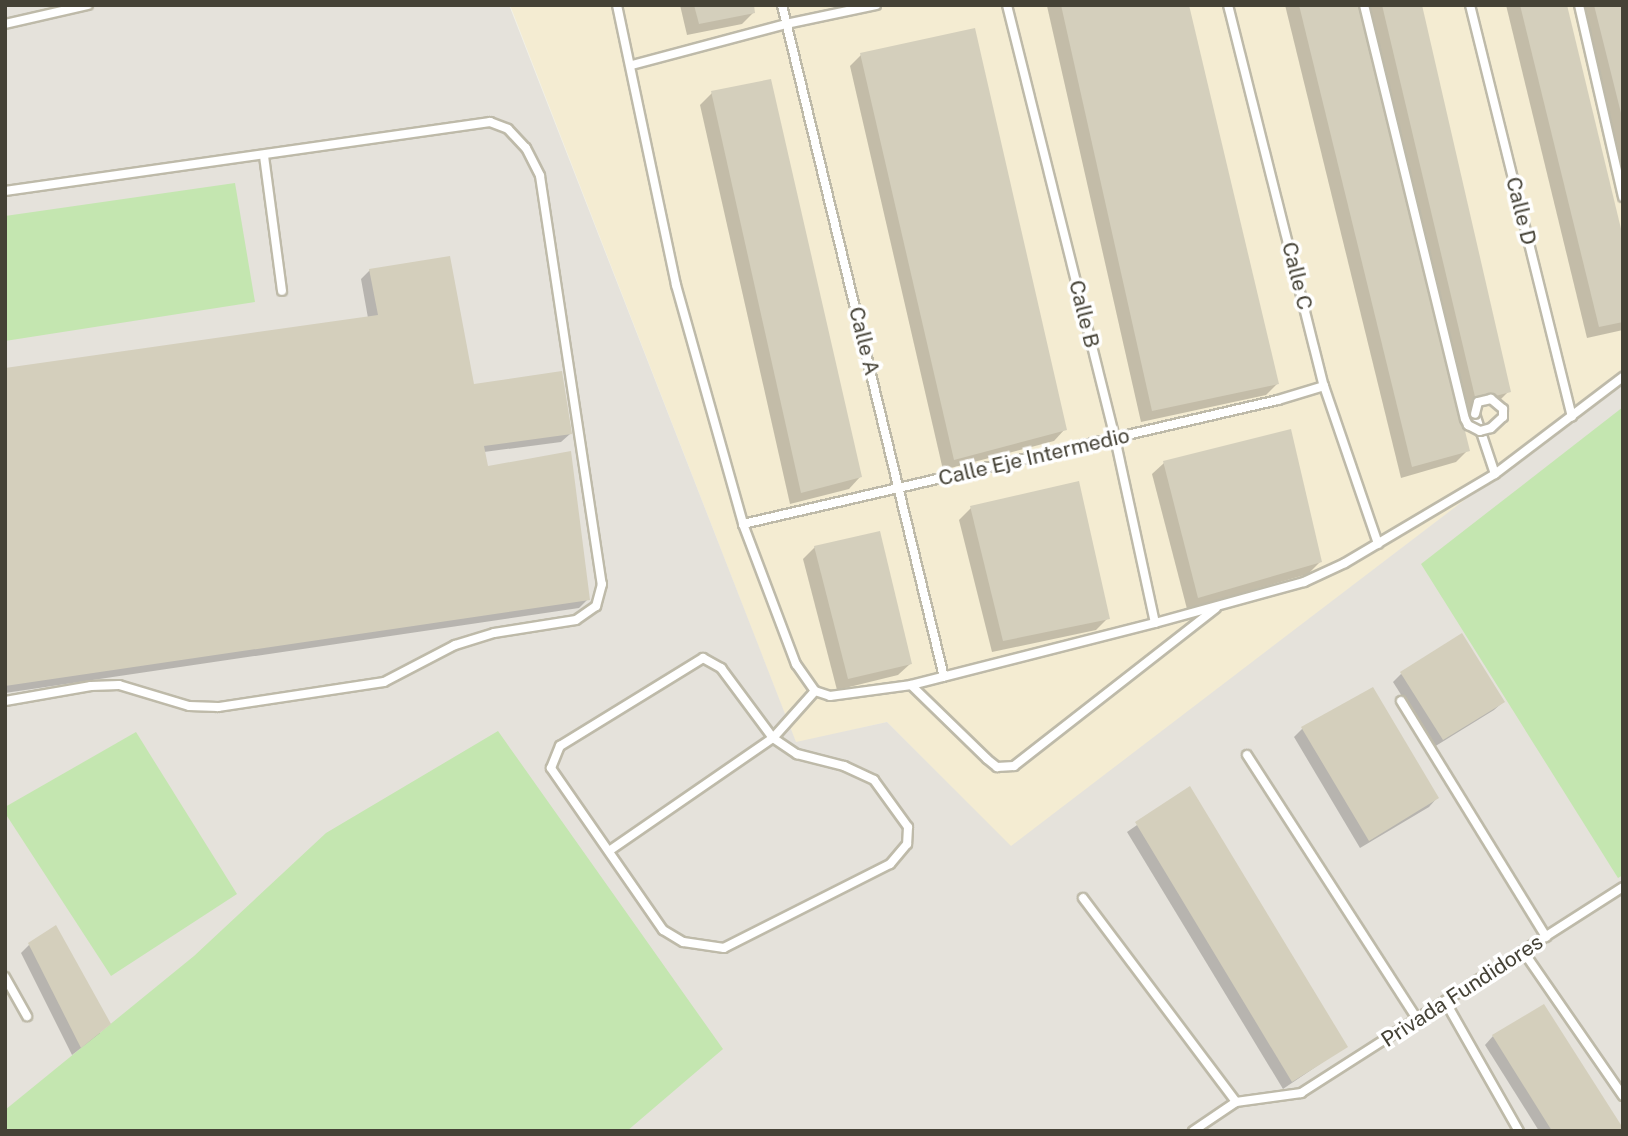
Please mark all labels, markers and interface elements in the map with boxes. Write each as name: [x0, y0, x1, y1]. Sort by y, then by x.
street label: Calle D: [1500, 174, 1542, 248]
street label: Calle C: [1276, 239, 1318, 313]
street label: Calle B: [1063, 278, 1105, 350]
street label: Calle A: [843, 304, 885, 378]
street label: Calle Eje Intermedio: [936, 423, 1132, 491]
street label: Privada Fundidores: [1377, 929, 1547, 1053]

